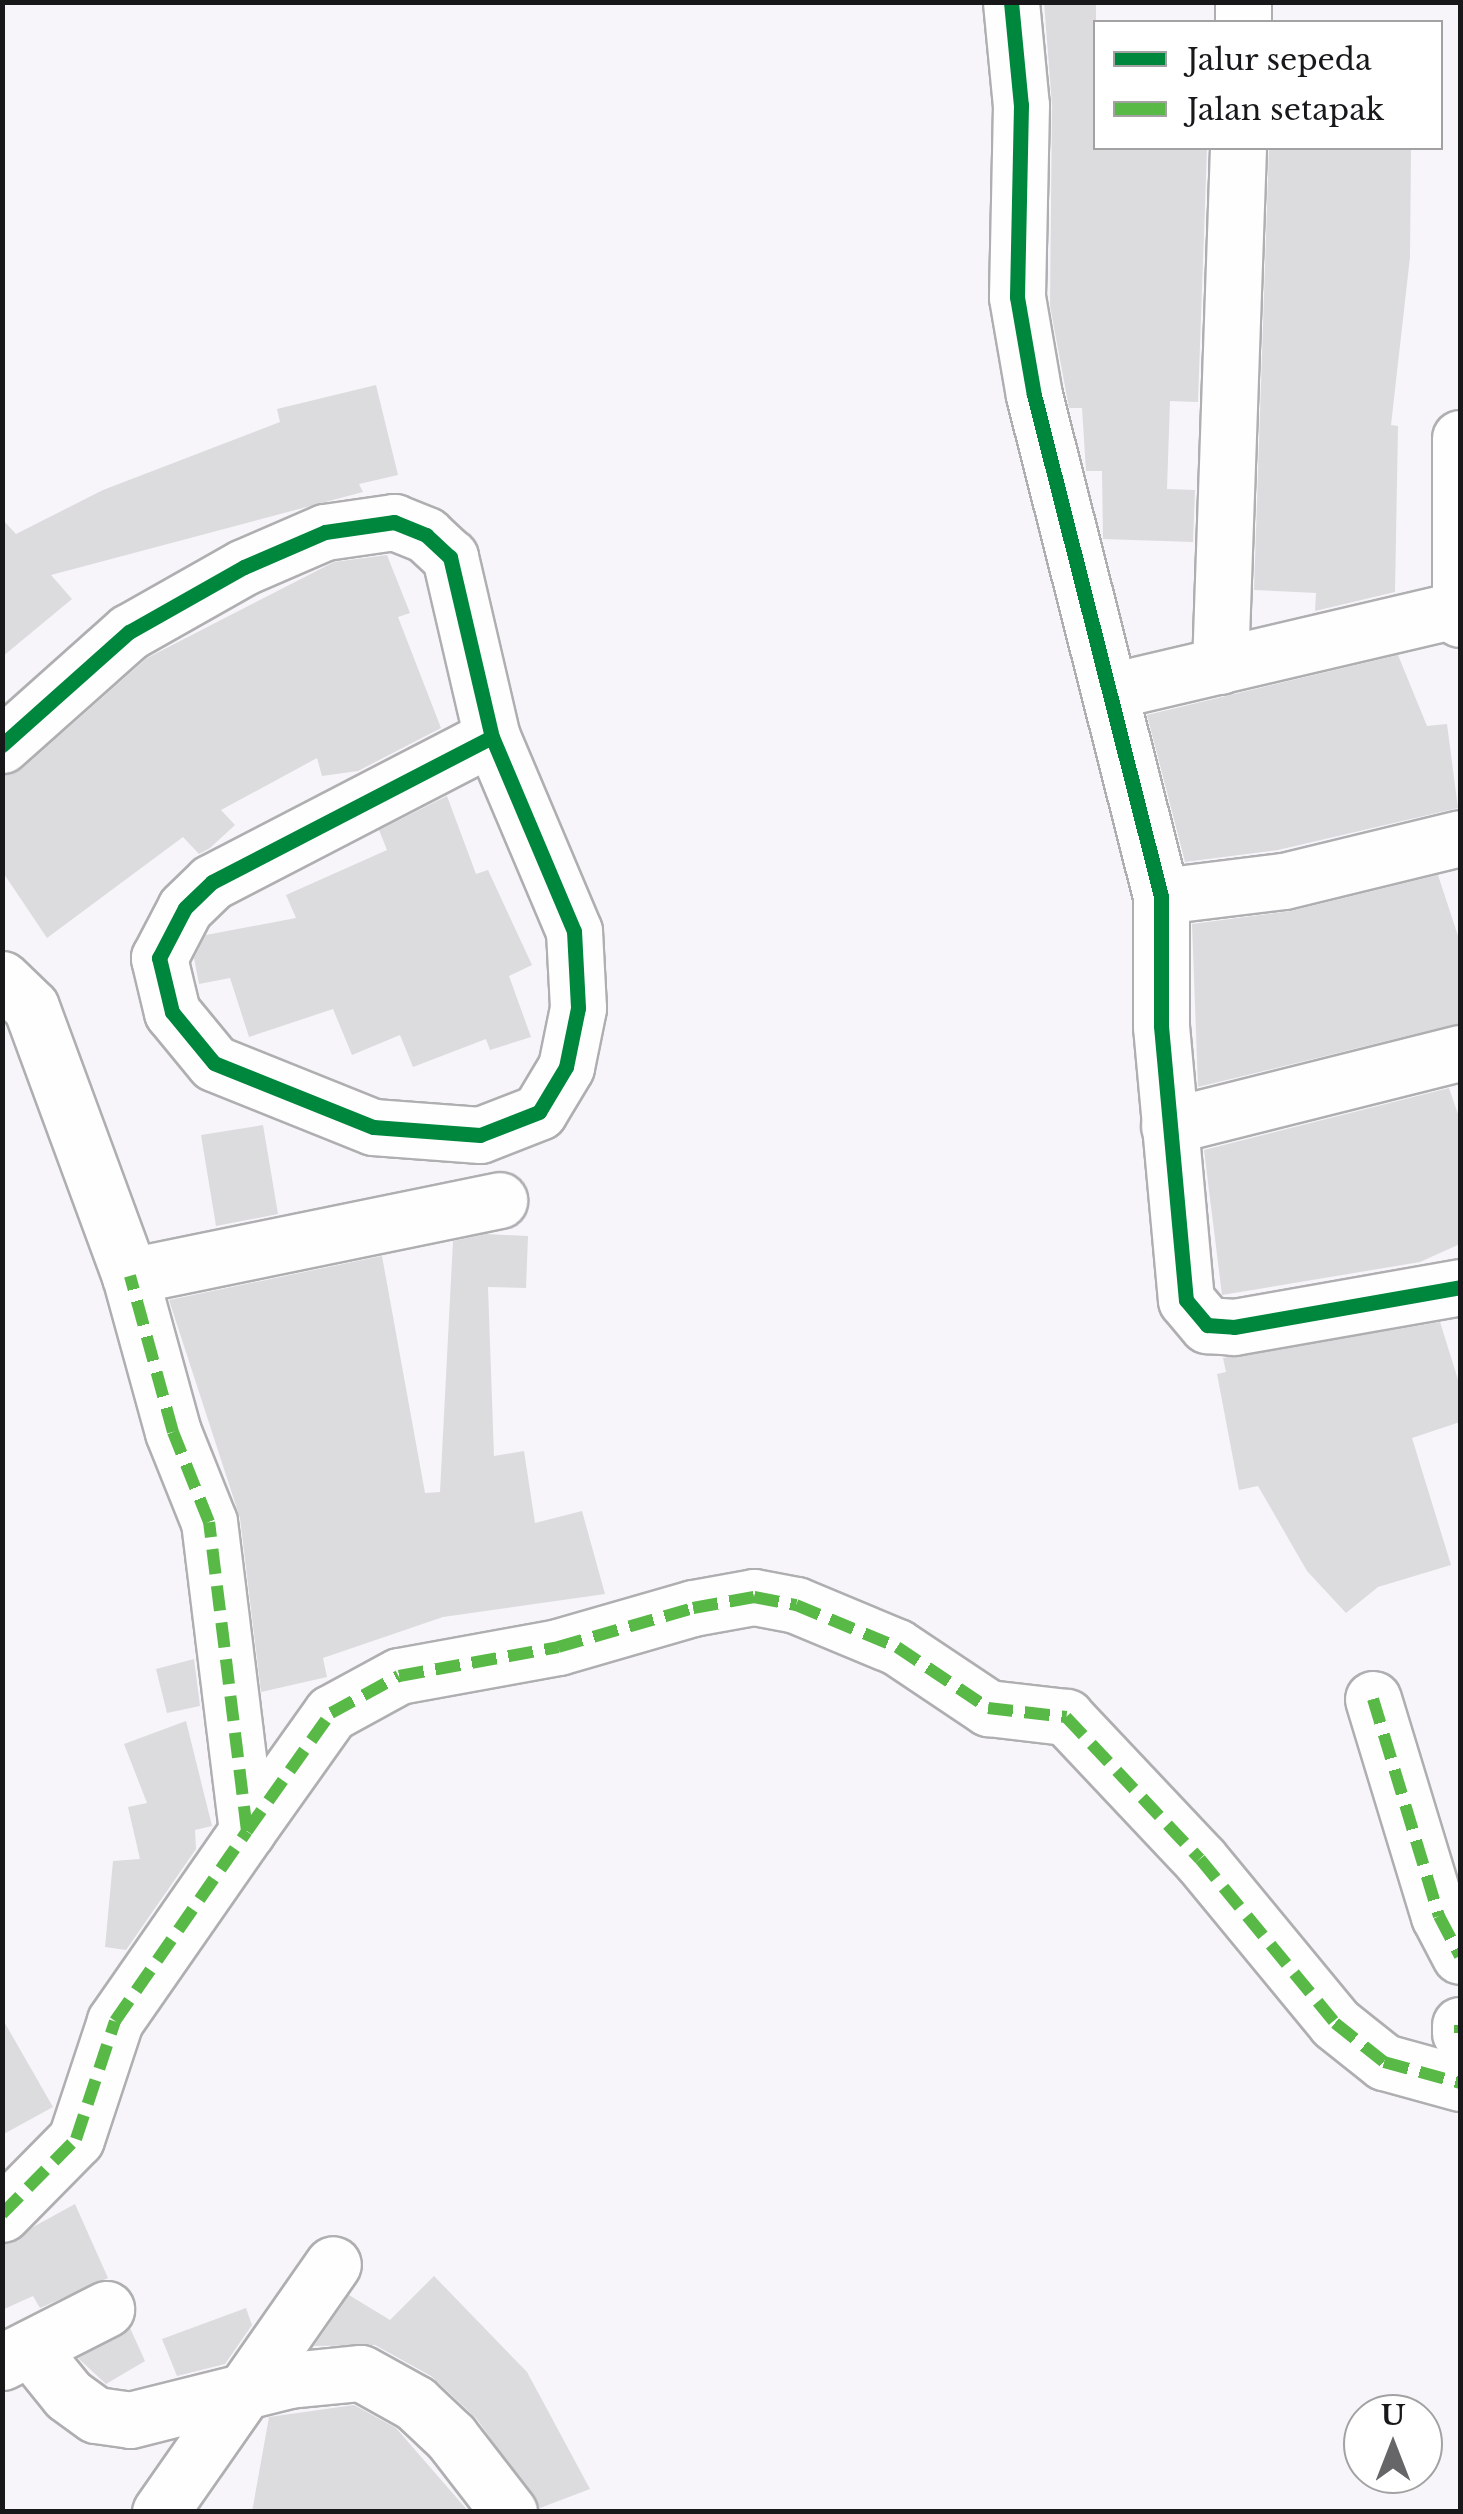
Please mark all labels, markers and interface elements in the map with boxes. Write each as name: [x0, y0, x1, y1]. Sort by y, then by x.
legend: [1093, 20, 1443, 150]
text: Jalur sepeda: [1187, 41, 1372, 78]
text: Jalan setapak: [1187, 91, 1384, 128]
north arrow: [1343, 2394, 1443, 2494]
text: U: [1381, 2398, 1405, 2433]

